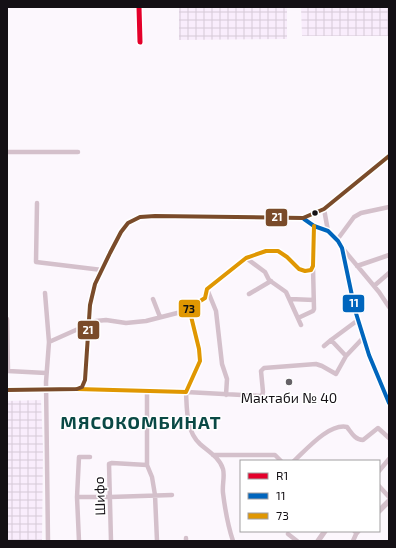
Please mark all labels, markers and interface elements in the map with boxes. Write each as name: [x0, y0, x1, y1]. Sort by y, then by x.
line badge: 21: [265, 208, 288, 227]
unlabelled marker: [310, 208, 320, 218]
text: 21: [271, 210, 283, 223]
line badge: 11: [342, 294, 365, 313]
text: 11: [349, 296, 359, 309]
line badge: 73: [178, 299, 201, 318]
text: 73: [183, 302, 195, 315]
line badge: 21: [77, 320, 100, 340]
text: 21: [82, 323, 94, 336]
marker: Мактаби № 40: [284, 377, 294, 387]
place label: Мактаби № 40: [241, 389, 337, 406]
district label: МЯСОКОМБИНАТ: [60, 411, 222, 433]
legend: [240, 460, 380, 532]
text: R1: [276, 468, 288, 482]
street label: Шифо: [90, 476, 108, 516]
text: 11: [276, 488, 286, 502]
text: 73: [276, 508, 289, 522]

